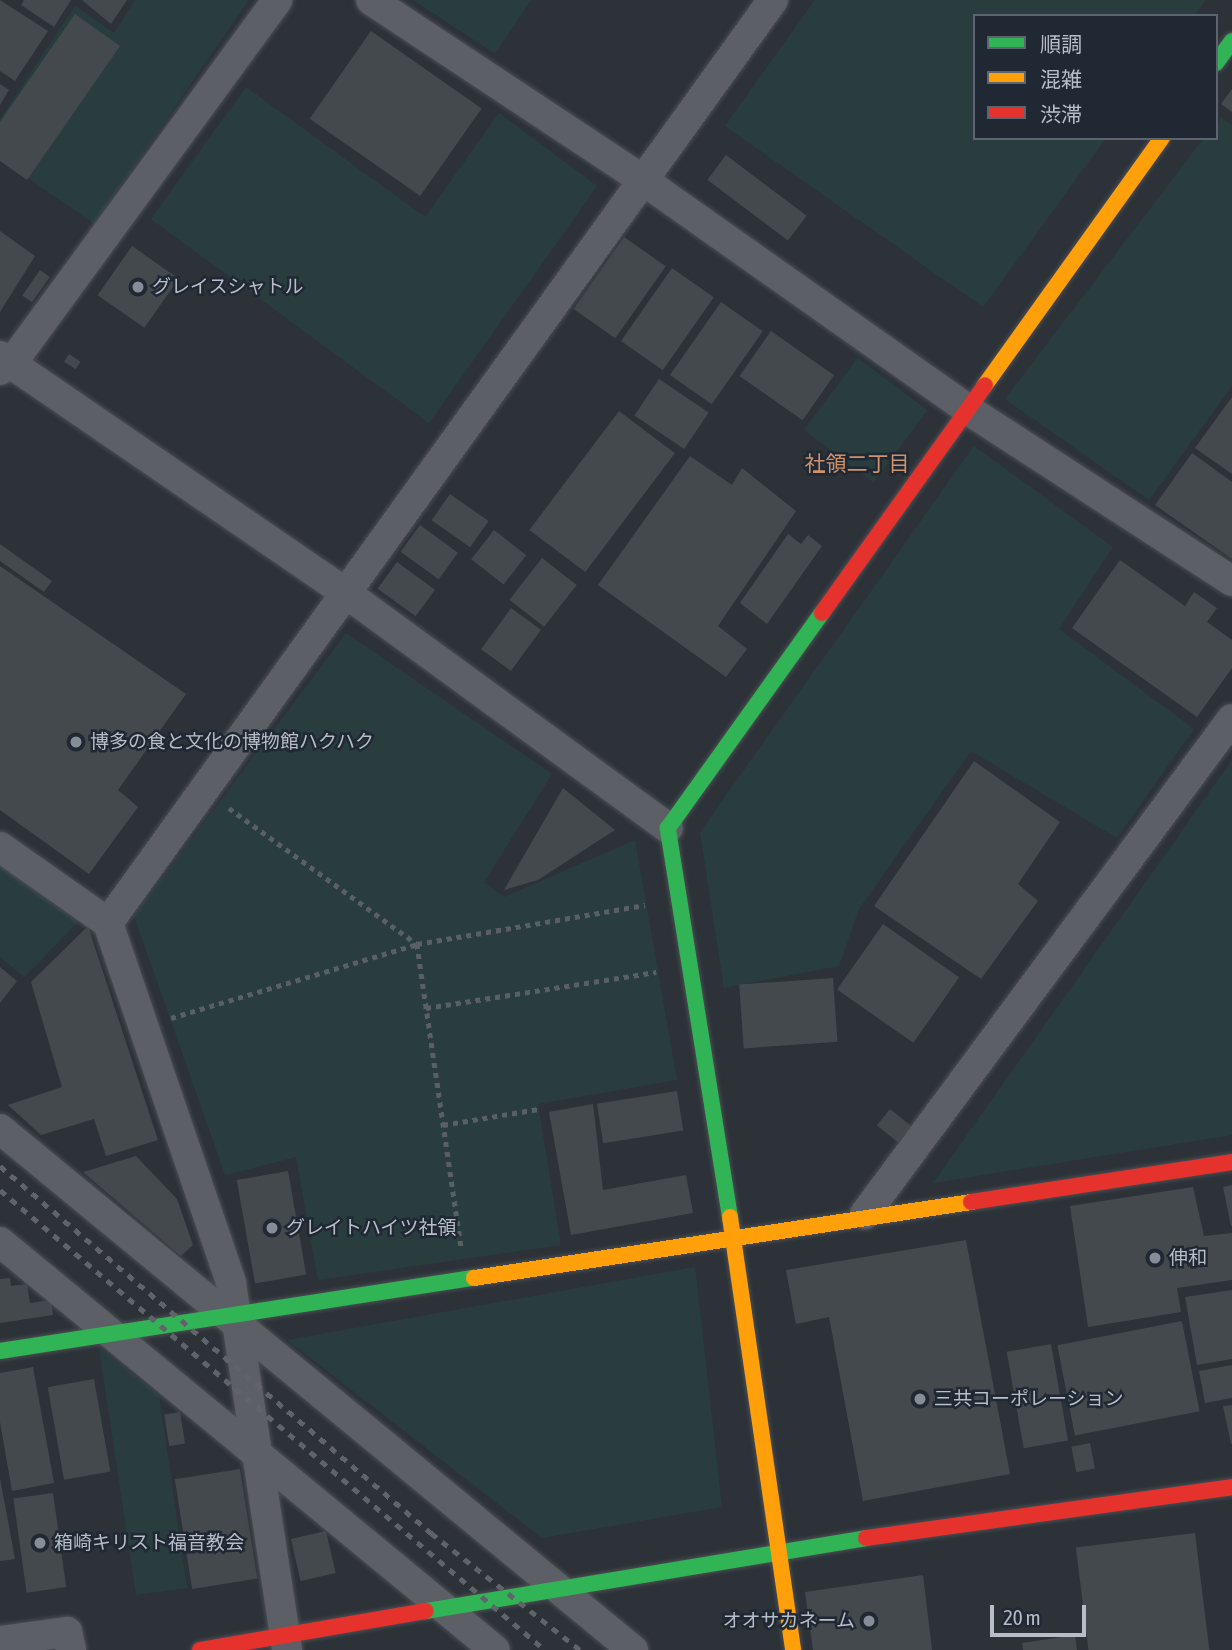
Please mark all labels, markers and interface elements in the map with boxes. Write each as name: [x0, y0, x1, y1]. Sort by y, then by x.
legend: [973, 14, 1218, 140]
text: 順調: [1040, 32, 1082, 56]
text: 混雑: [1040, 67, 1082, 91]
text: 渋滞: [1040, 102, 1082, 126]
place label: グレイスシャトル: [152, 276, 304, 298]
marker: グレイスシャトル: [130, 279, 146, 295]
district label: 社領二丁目: [805, 450, 909, 476]
place label: 博多の食と文化の博物館ハクハク: [90, 731, 375, 753]
marker: 博多の食と文化の博物館ハクハク: [68, 734, 84, 750]
place label: グレイトハイツ社領: [286, 1217, 457, 1239]
marker: グレイトハイツ社領: [264, 1220, 280, 1236]
place label: 伸和: [1169, 1247, 1207, 1269]
marker: 伸和: [1147, 1250, 1163, 1266]
place label: 三共コーポレーション: [934, 1388, 1124, 1410]
marker: 三共コーポレーション: [912, 1391, 928, 1407]
place label: 箱崎キリスト福音教会: [54, 1532, 244, 1554]
marker: 箱崎キリスト福音教会: [32, 1535, 48, 1551]
scale bar: [994, 1590, 1090, 1634]
text: 20 m: [1003, 1605, 1041, 1629]
place label: オオサカネーム: [722, 1610, 855, 1632]
marker: オオサカネーム: [861, 1613, 877, 1629]

